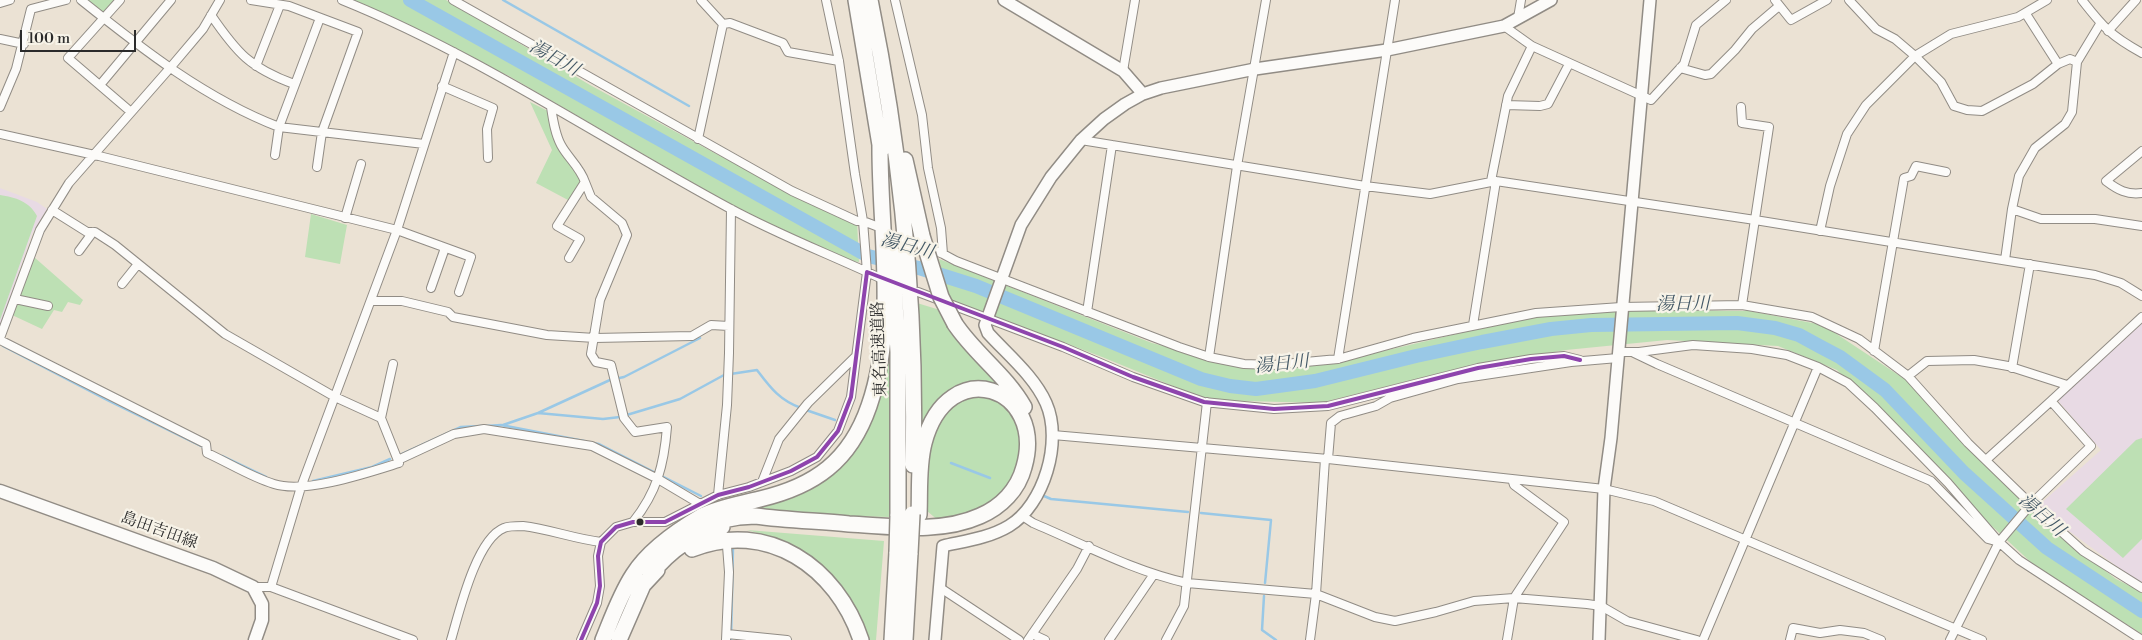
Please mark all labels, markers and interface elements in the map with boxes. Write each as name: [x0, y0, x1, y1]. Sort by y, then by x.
scale bar: [22, 20, 139, 52]
text: 100 m: [28, 29, 70, 48]
water label: 湯日川: [525, 36, 583, 82]
water label: 湯日川: [878, 230, 936, 264]
water label: 湯日川: [1656, 294, 1710, 316]
street label: 東名高速道路: [869, 301, 891, 397]
water label: 湯日川: [1254, 351, 1310, 379]
water label: 湯日川: [2014, 490, 2068, 542]
street label: 島田吉田線: [118, 508, 200, 554]
unlabelled marker: [635, 517, 645, 527]

